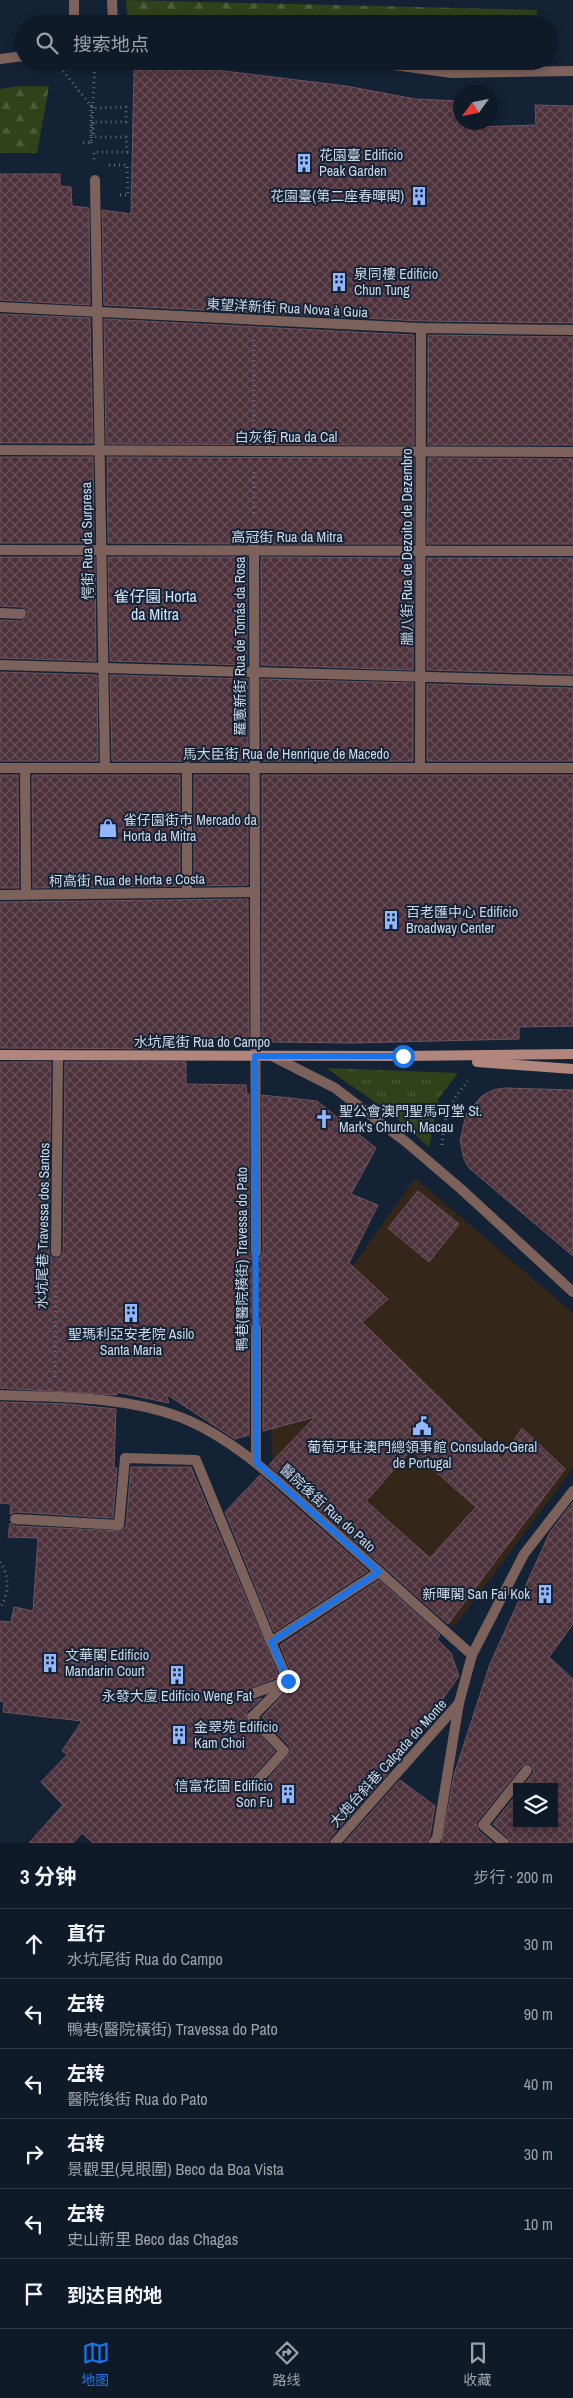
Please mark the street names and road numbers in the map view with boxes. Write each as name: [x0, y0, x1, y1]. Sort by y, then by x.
street label: 東望洋新街 Rua Nova à Guia: [206, 295, 369, 321]
street label: 白灰街 Rua da Cal: [235, 428, 337, 446]
street label: 臘八街 Rua de Dezoito de Dezembro: [398, 448, 416, 646]
street label: 愕街 Rua da Surpresa: [77, 481, 97, 600]
street label: 高冠街 Rua da Mitra: [231, 528, 343, 546]
street label: 羅憲新街 Rua de Tomás da Rosa: [231, 556, 249, 735]
street label: 馬大臣街 Rua de Henrique de Macedo: [183, 745, 389, 763]
street label: 柯高街 Rua de Horta e Costa: [49, 870, 206, 890]
street label: 水坑尾街 Rua do Campo: [134, 1033, 270, 1051]
street label: 水坑尾巷 Travessa dos Santos: [33, 1142, 53, 1309]
street label: 鴨巷(醫院橫街) Travessa do Pato: [233, 1167, 251, 1351]
street label: 醫院後街 Rua do Pato: [276, 1460, 380, 1556]
street label: 大炮台斜巷 Calçada do Monte: [326, 1695, 450, 1831]

